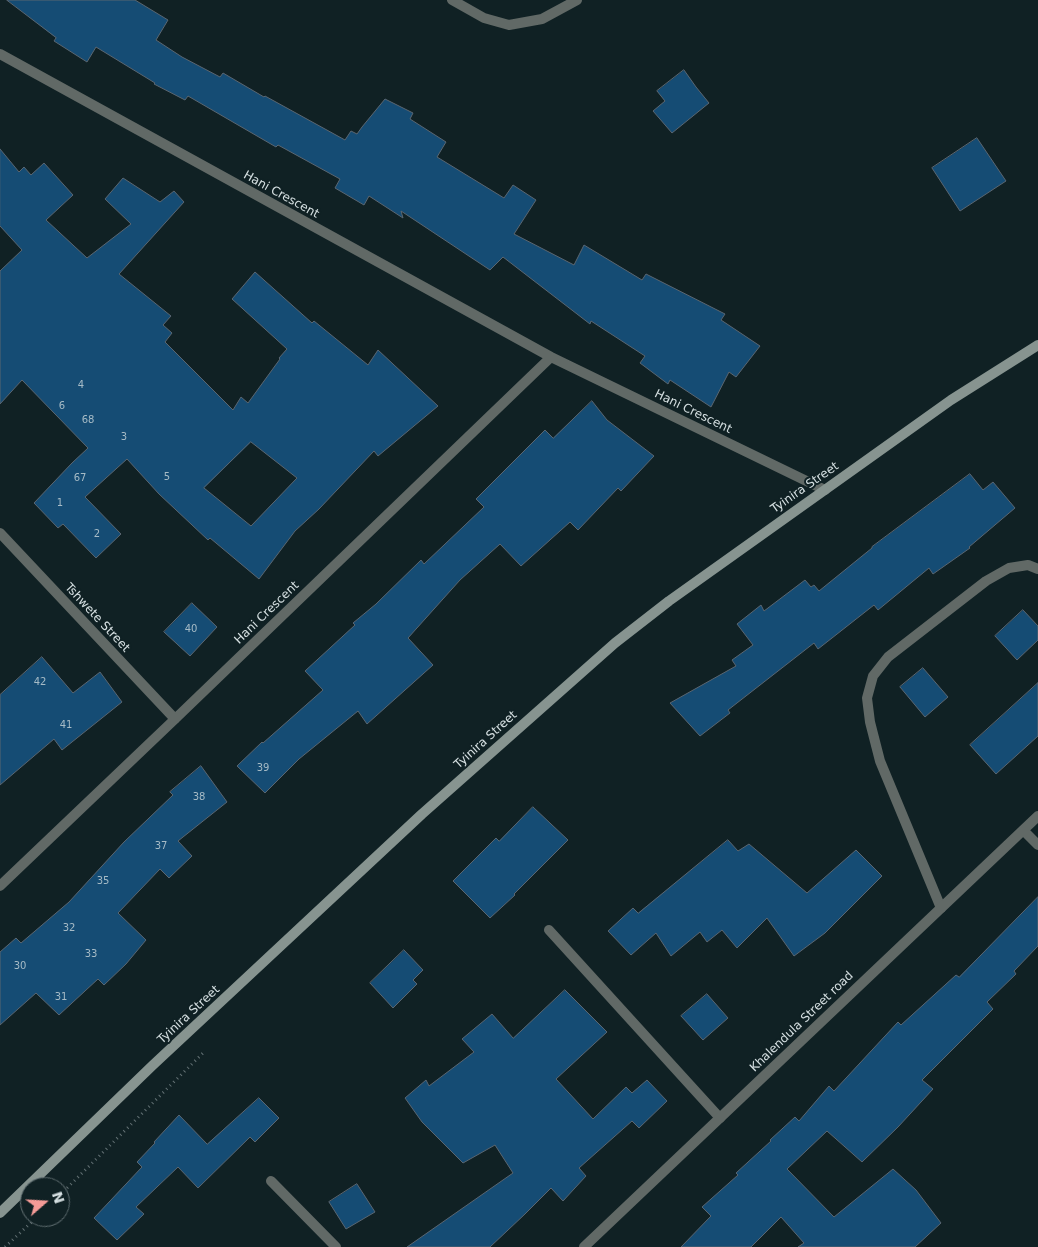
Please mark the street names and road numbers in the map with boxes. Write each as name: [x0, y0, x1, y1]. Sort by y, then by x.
street label: Hani Crescent: [241, 168, 321, 222]
street label: Hani Crescent: [652, 387, 734, 437]
street label: Tyinira Street: [768, 459, 842, 517]
street label: Hani Crescent: [232, 579, 302, 647]
street label: Tshwete Street: [61, 581, 133, 655]
street label: Tyinira Street: [452, 708, 520, 772]
street label: Khalendula Street road: [747, 969, 857, 1075]
street label: Tyinira Street: [155, 983, 223, 1047]

